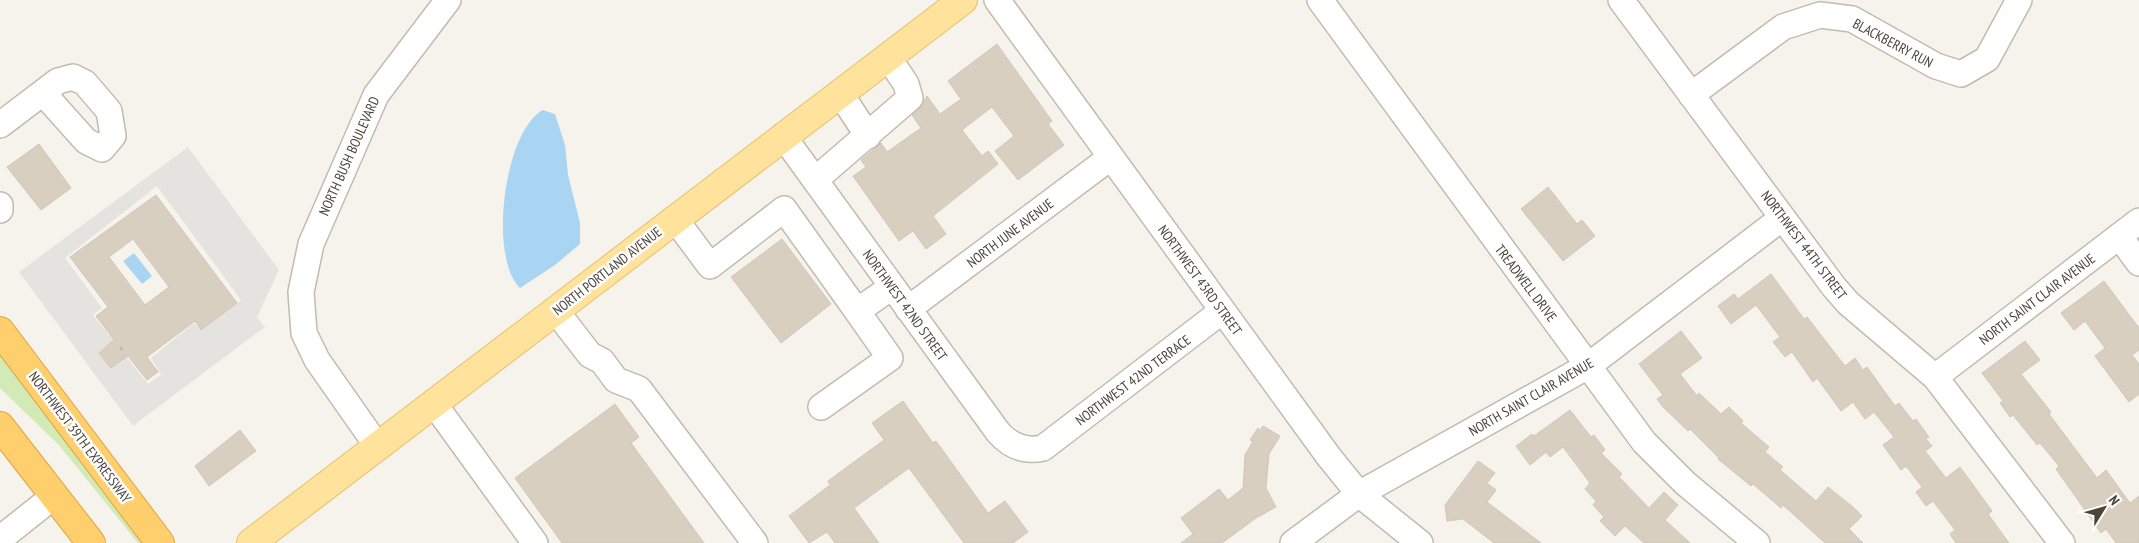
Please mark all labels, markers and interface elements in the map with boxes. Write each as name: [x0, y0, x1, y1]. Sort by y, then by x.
street label: BLACKBERRY RUN: [1850, 14, 1936, 72]
street label: NORTH BUSH BOULEVARD: [315, 94, 383, 218]
street label: NORTHWEST 44TH STREET: [1757, 187, 1851, 304]
street label: NORTH JUNE AVENUE: [963, 194, 1057, 272]
street label: NORTHWEST 43RD STREET: [1154, 221, 1247, 339]
street label: NORTH PORTLAND AVENUE: [549, 223, 665, 319]
street label: TREADWELL DRIVE: [1491, 241, 1561, 325]
street label: NORTHWEST 42ND STREET: [859, 246, 952, 365]
street label: NORTH SAINT CLAIR AVENUE: [1975, 249, 2099, 349]
street label: NORTHWEST 42ND TERRACE: [1072, 331, 1194, 429]
street label: NORTH SAINT CLAIR AVENUE: [1465, 354, 1597, 440]
street label: NORTHWEST 39TH EXPRESSWAY: [25, 368, 136, 507]
north arrow: [2079, 483, 2129, 533]
text: N: [2105, 492, 2124, 509]

